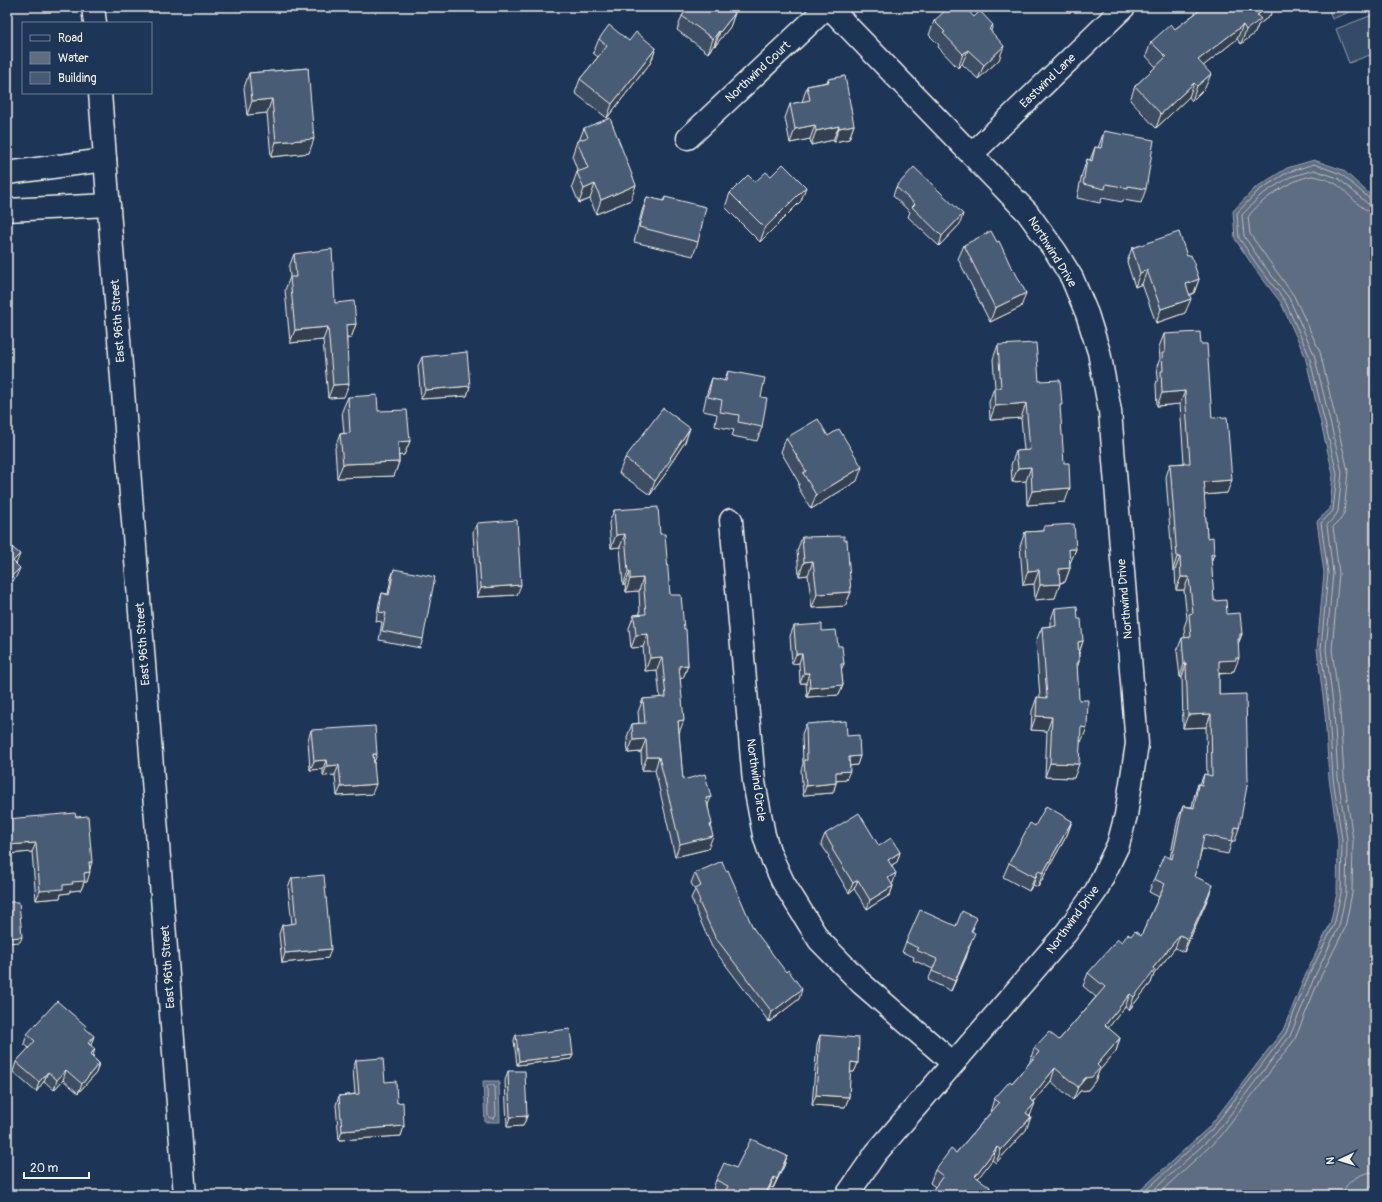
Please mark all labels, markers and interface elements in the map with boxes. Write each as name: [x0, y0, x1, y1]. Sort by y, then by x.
legend: [22, 22, 152, 94]
text: Road: [58, 31, 83, 46]
street label: Northwind Court: [722, 38, 794, 106]
text: Water: [58, 51, 89, 66]
street label: Eastwind Lane: [1017, 51, 1079, 111]
text: Building: [58, 71, 97, 86]
street label: Northwind Drive: [1024, 214, 1080, 290]
street label: East 96th Street: [108, 279, 128, 363]
street label: Northwind Drive: [1114, 558, 1136, 640]
street label: East 96th Street: [133, 602, 153, 686]
street label: Northwind Circle: [743, 738, 769, 822]
street label: Northwind Drive: [1043, 883, 1103, 957]
street label: East 96th Street: [158, 925, 178, 1009]
north arrow: [1320, 1140, 1360, 1180]
scale bar: [24, 1154, 89, 1180]
text: N: [1324, 1156, 1337, 1165]
text: 20 m: [30, 1161, 59, 1176]

